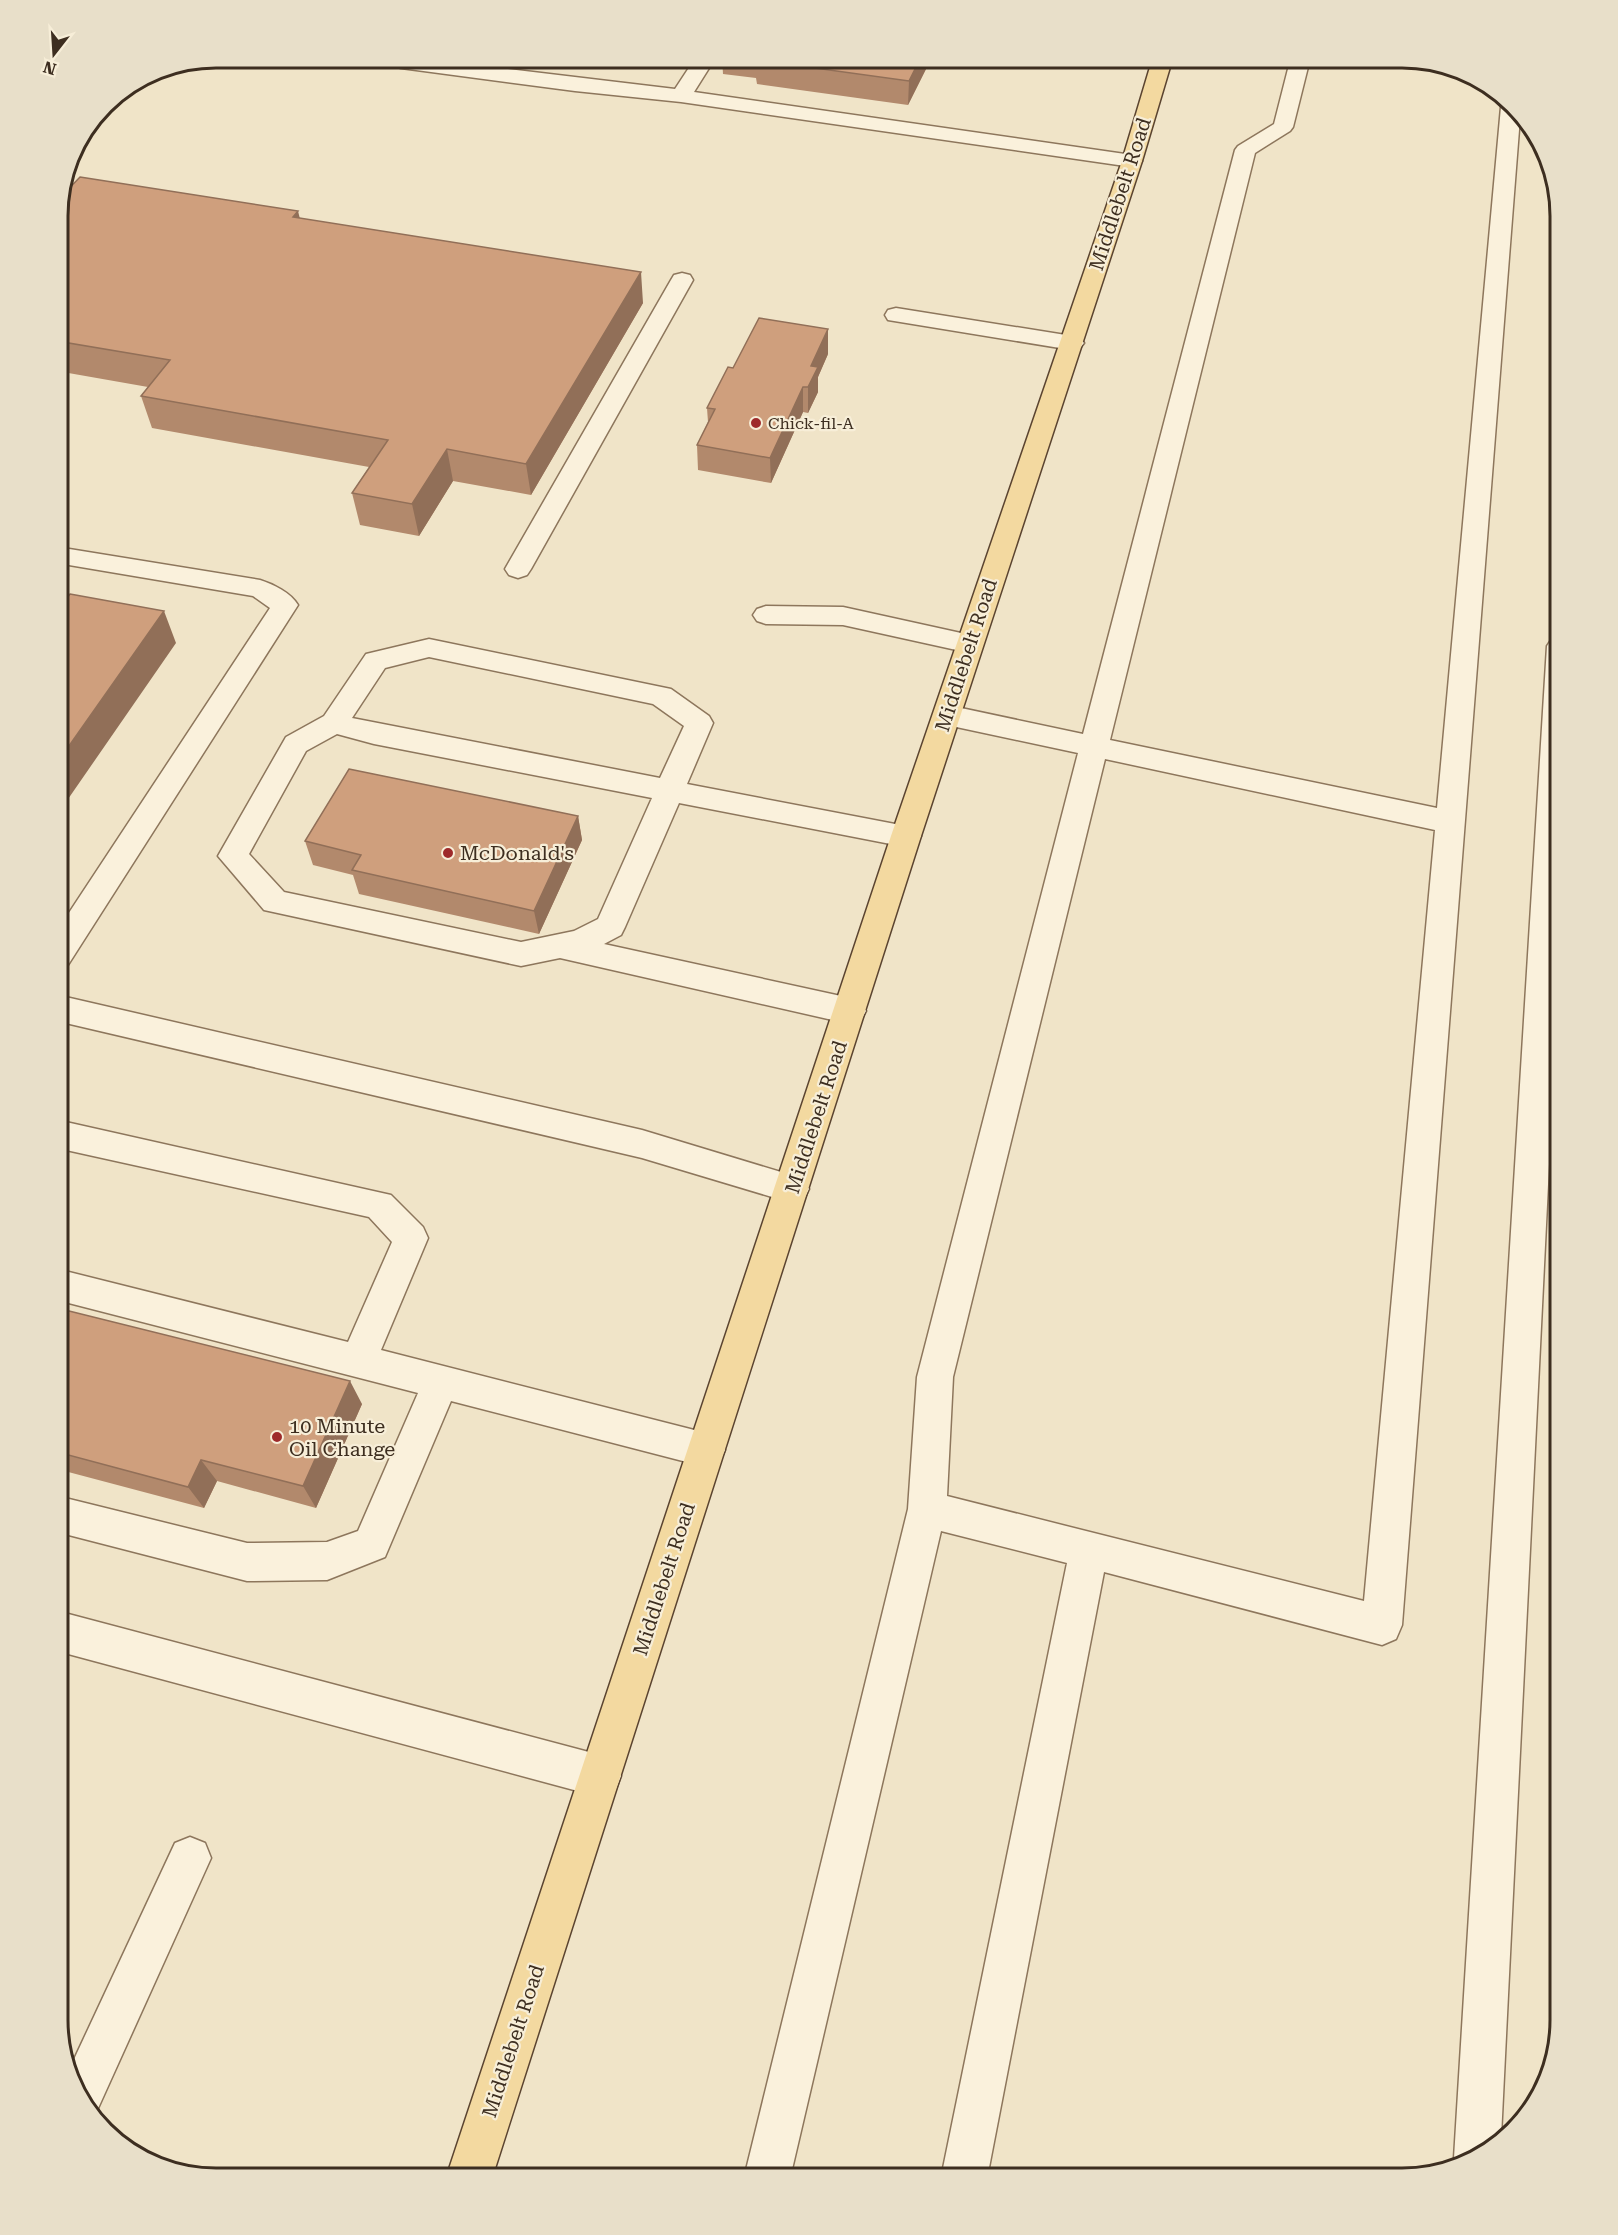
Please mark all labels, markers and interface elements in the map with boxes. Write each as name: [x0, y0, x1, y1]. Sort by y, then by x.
north arrow: [24, 24, 84, 84]
text: N: [41, 57, 58, 79]
street label: Middlebelt Road: [1084, 114, 1156, 274]
place label: Chick-fil-A: [768, 414, 854, 433]
marker: Chick-fil-A: [749, 416, 763, 430]
street label: Middlebelt Road: [930, 575, 1002, 735]
place label: McDonald's: [460, 841, 574, 865]
marker: McDonald's: [441, 846, 455, 860]
street label: Middlebelt Road: [780, 1037, 852, 1197]
place label: 10 Minute Oil Change: [289, 1414, 395, 1461]
marker: 10 Minute Oil Change: [270, 1430, 284, 1444]
street label: Middlebelt Road: [628, 1499, 700, 1659]
street label: Middlebelt Road: [477, 1961, 549, 2121]

